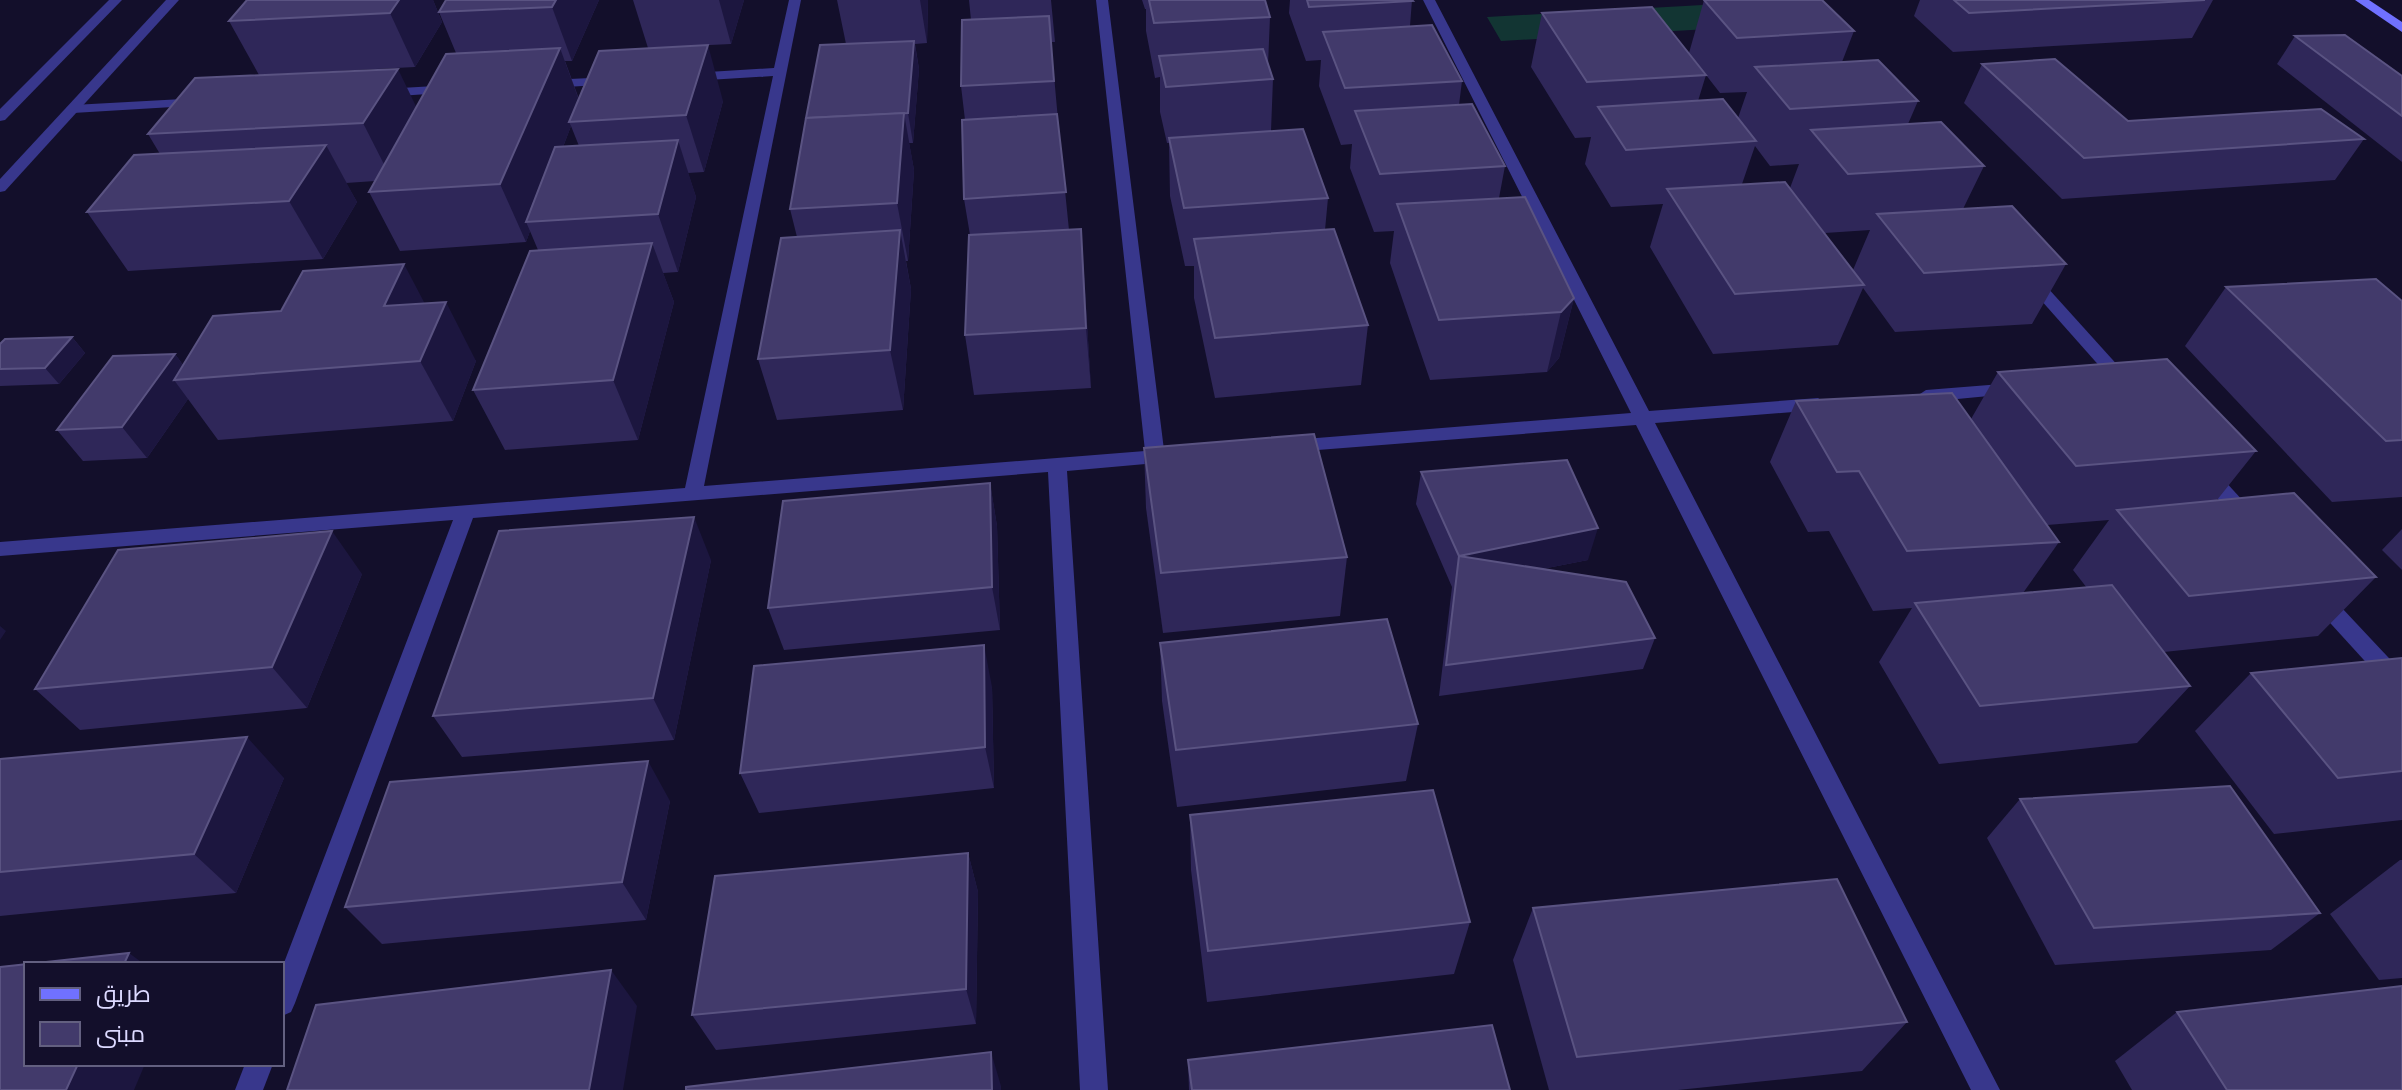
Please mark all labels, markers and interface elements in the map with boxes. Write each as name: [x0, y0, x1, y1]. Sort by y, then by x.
legend: [24, 962, 284, 1066]
text: طريق: [96, 976, 151, 1009]
text: مبنى: [96, 1016, 145, 1049]

